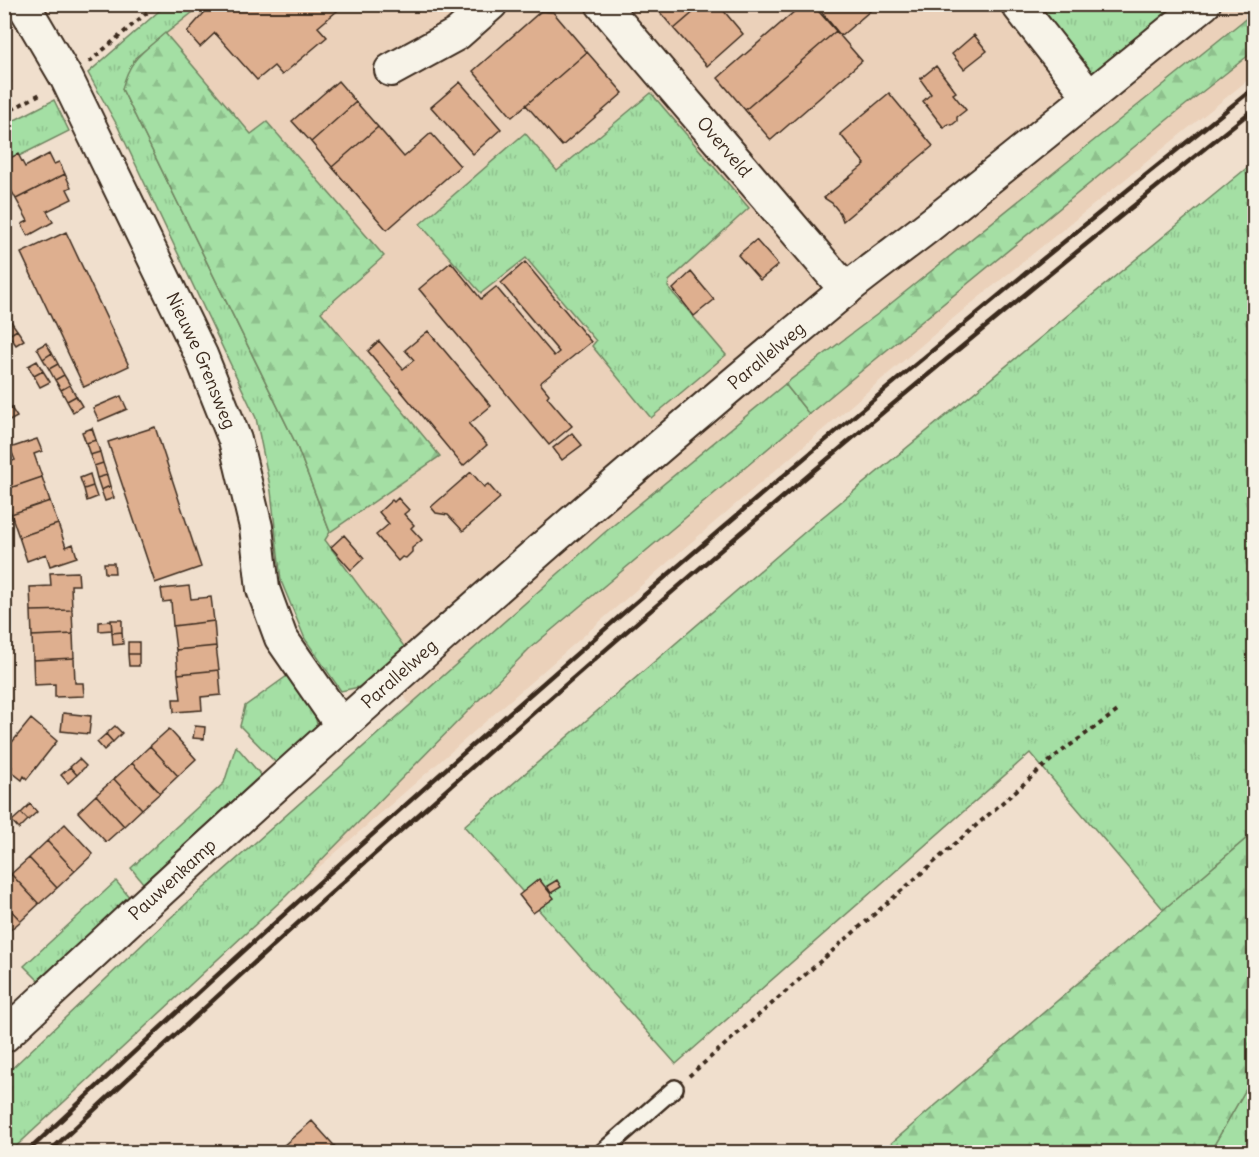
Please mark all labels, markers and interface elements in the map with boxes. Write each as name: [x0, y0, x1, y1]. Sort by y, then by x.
street label: Overveld: [692, 112, 757, 182]
street label: Nieuwe Grensweg: [161, 288, 241, 432]
street label: Parallelweg: [723, 316, 810, 394]
street label: Parallelweg: [356, 634, 442, 714]
street label: Pauwenkamp: [124, 833, 221, 925]

